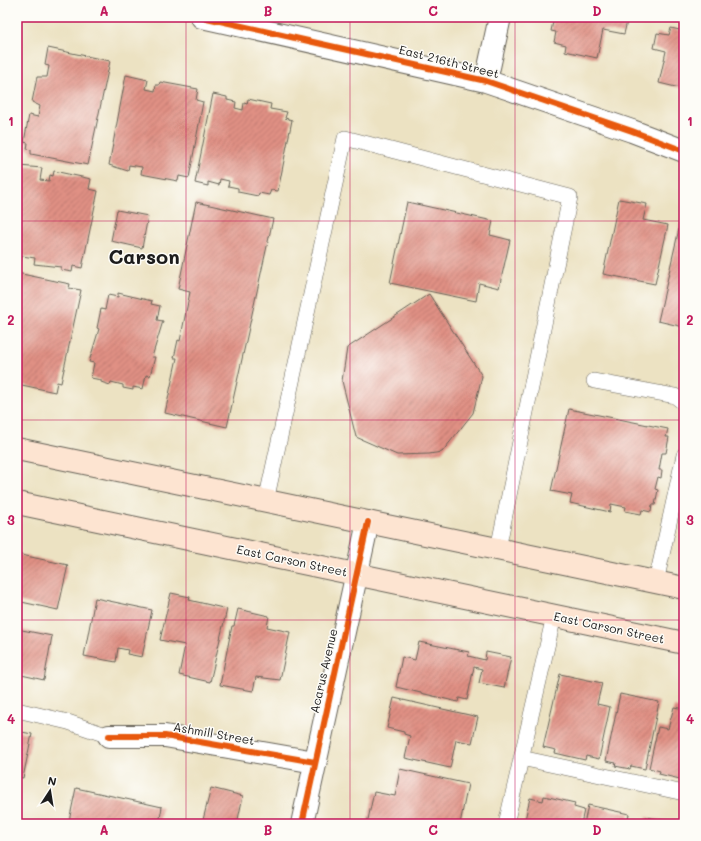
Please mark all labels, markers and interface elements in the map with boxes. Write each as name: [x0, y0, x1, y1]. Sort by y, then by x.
text: A: [99, 2, 109, 19]
text: B: [264, 2, 273, 19]
text: C: [428, 2, 438, 19]
text: D: [592, 2, 602, 19]
street label: East 216th Street: [397, 41, 501, 81]
text: 1: [8, 112, 14, 129]
text: 1: [687, 112, 693, 129]
district label: Carson: [108, 243, 180, 269]
text: 2: [7, 311, 15, 328]
text: 2: [686, 311, 694, 328]
text: 3: [7, 511, 15, 528]
text: 3: [686, 511, 694, 528]
street label: East Carson Street: [235, 540, 349, 580]
street label: East Carson Street: [552, 607, 666, 647]
street label: Acarus Avenue: [305, 627, 341, 715]
text: 4: [7, 710, 15, 727]
text: 4: [686, 710, 694, 727]
street label: Ashmill Street: [172, 718, 256, 748]
north arrow: [30, 771, 70, 811]
text: N: [47, 773, 58, 789]
text: A: [99, 821, 109, 838]
text: B: [264, 821, 273, 838]
text: C: [428, 821, 438, 838]
text: D: [592, 821, 602, 838]

